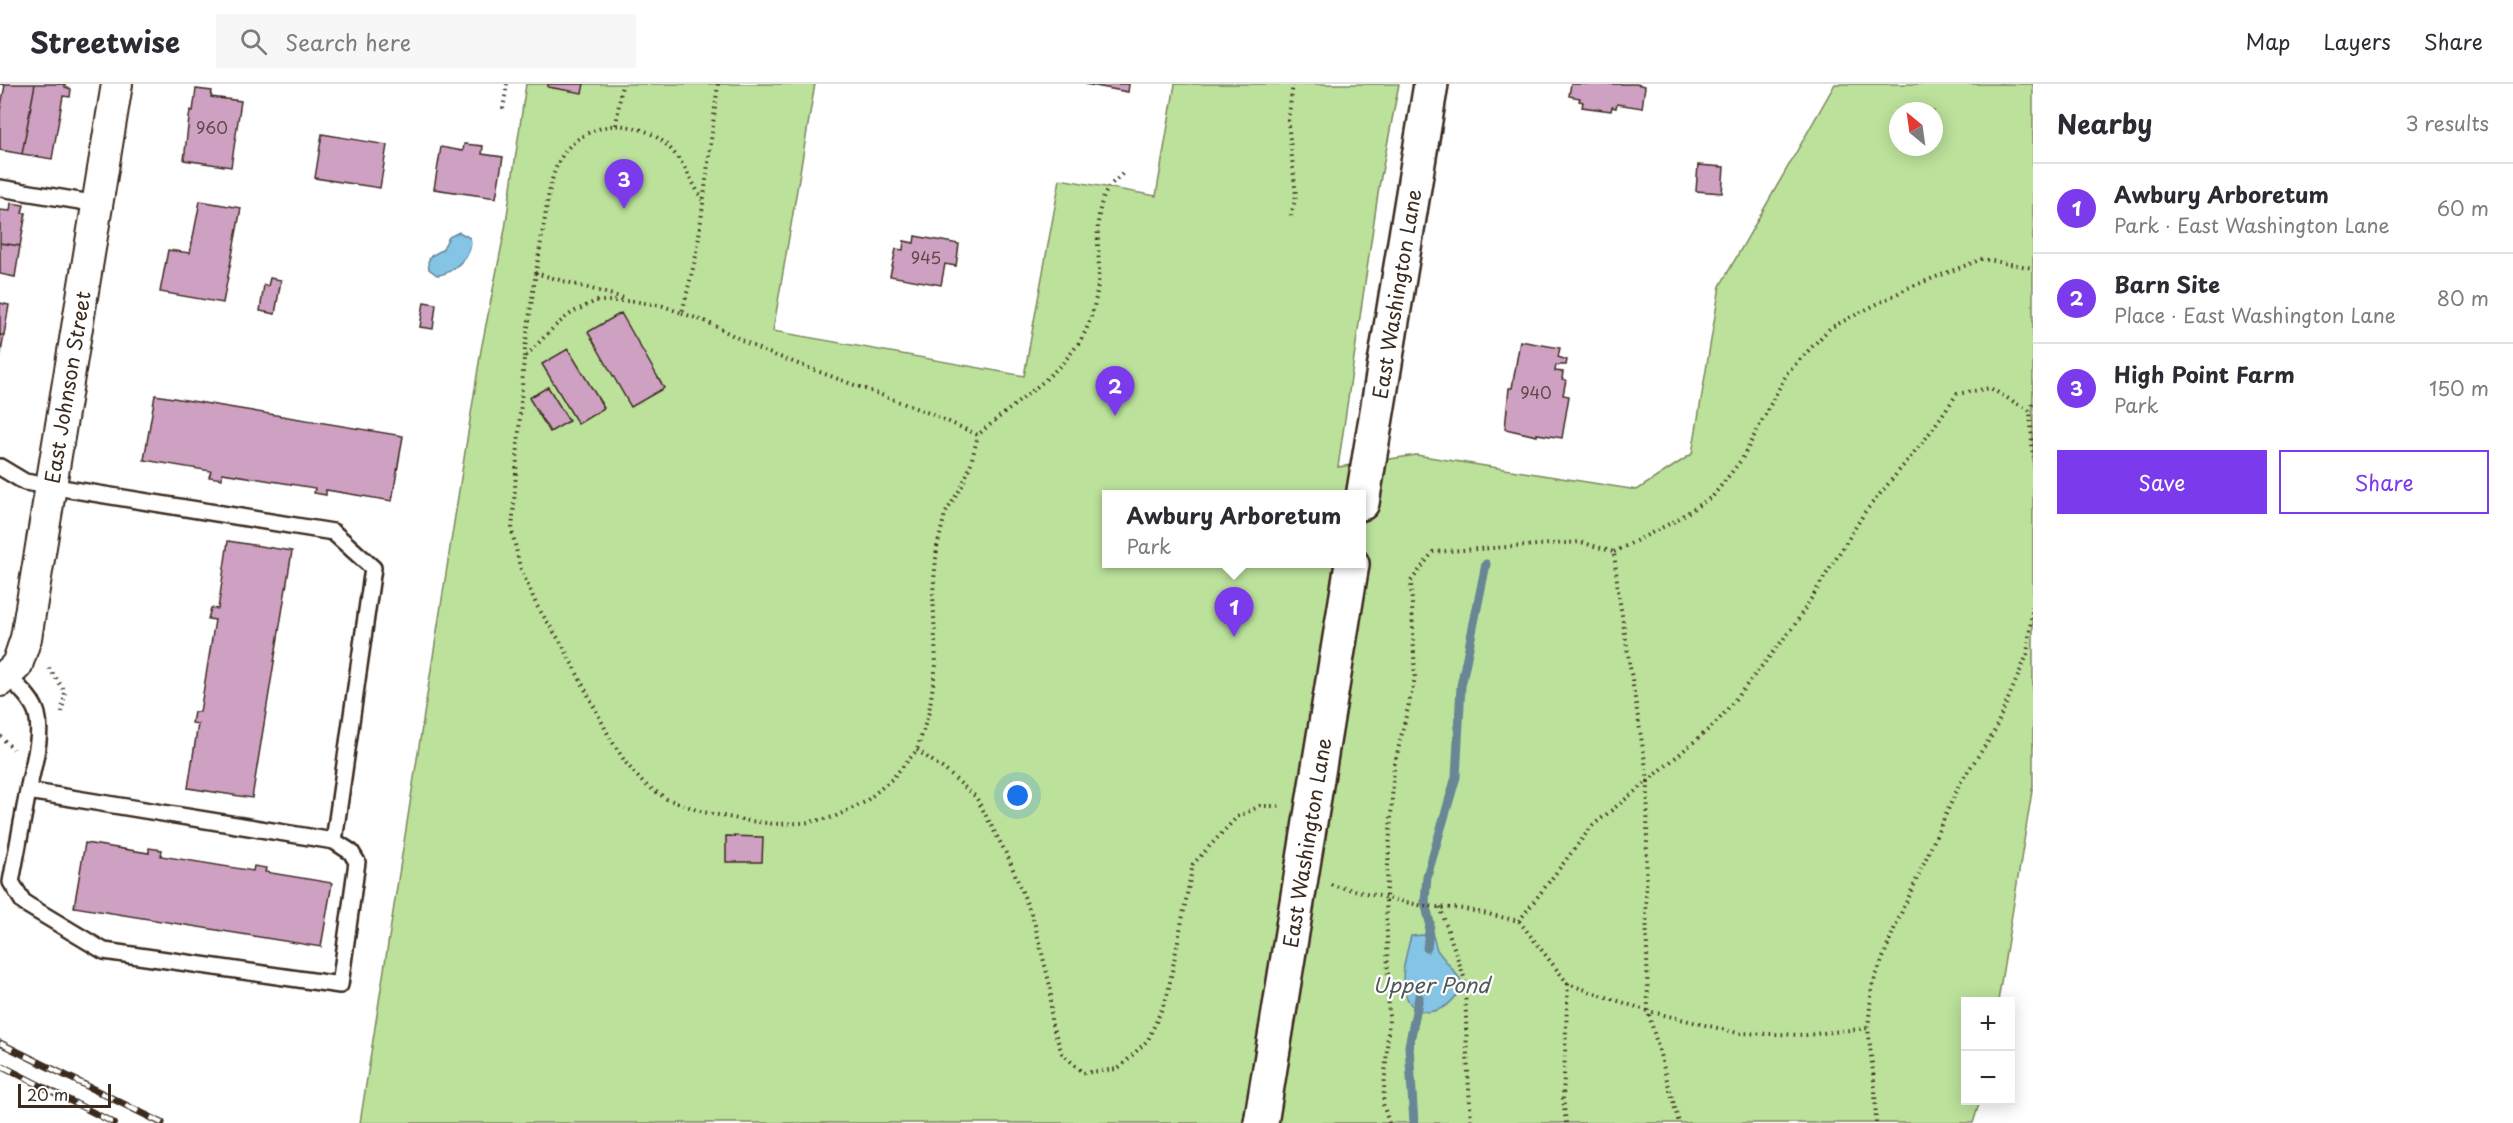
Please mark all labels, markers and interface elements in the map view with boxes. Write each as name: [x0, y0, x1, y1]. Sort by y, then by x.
search box: [216, 14, 636, 68]
text: Streetwise: [30, 20, 180, 63]
icon: search: [237, 25, 270, 58]
text: Search here: [285, 25, 411, 58]
text: Map: [2246, 25, 2290, 57]
text: Layers: [2323, 25, 2391, 57]
text: Share: [2424, 25, 2483, 57]
north arrow: [1889, 102, 1943, 156]
text: Nearby: [2057, 104, 2152, 143]
text: 3 results: [2406, 108, 2489, 138]
house number: 960: [196, 115, 228, 139]
pin: 3: [604, 160, 644, 209]
text: Awbury Arboretum: [2114, 177, 2329, 210]
street label: East Washington Lane: [1364, 187, 1429, 401]
text: 1: [2072, 193, 2081, 223]
text: 60 m: [2437, 193, 2489, 223]
text: Park · East Washington Lane: [2114, 210, 2390, 240]
house number: 945: [911, 245, 941, 269]
text: Barn Site: [2114, 267, 2220, 300]
text: 2: [2069, 283, 2084, 313]
text: 80 m: [2437, 283, 2489, 313]
street label: East Johnson Street: [37, 289, 98, 486]
text: Place · East Washington Lane: [2114, 300, 2396, 330]
text: High Point Farm: [2114, 357, 2295, 390]
pin: 2: [1096, 366, 1134, 416]
text: 3: [2070, 373, 2083, 403]
text: 150 m: [2429, 373, 2489, 403]
house number: 940: [1520, 380, 1552, 404]
text: Park: [2114, 390, 2159, 420]
button: Save: [2057, 450, 2267, 514]
button: Share: [2279, 450, 2489, 514]
popup: [1102, 490, 1366, 568]
text: Awbury Arboretum: [1127, 498, 1341, 531]
text: Park: [1127, 531, 1171, 561]
pin: 1: [1214, 588, 1254, 637]
street label: East Washington Lane: [1275, 735, 1339, 950]
your location: [1003, 781, 1032, 810]
water label: Upper Pond: [1373, 968, 1493, 1000]
map controls: [1961, 997, 2015, 1105]
button: +: [1961, 997, 2015, 1051]
button: −: [1961, 1051, 2015, 1105]
scale bar: [18, 1081, 111, 1108]
text: 20 m: [27, 1082, 68, 1106]

